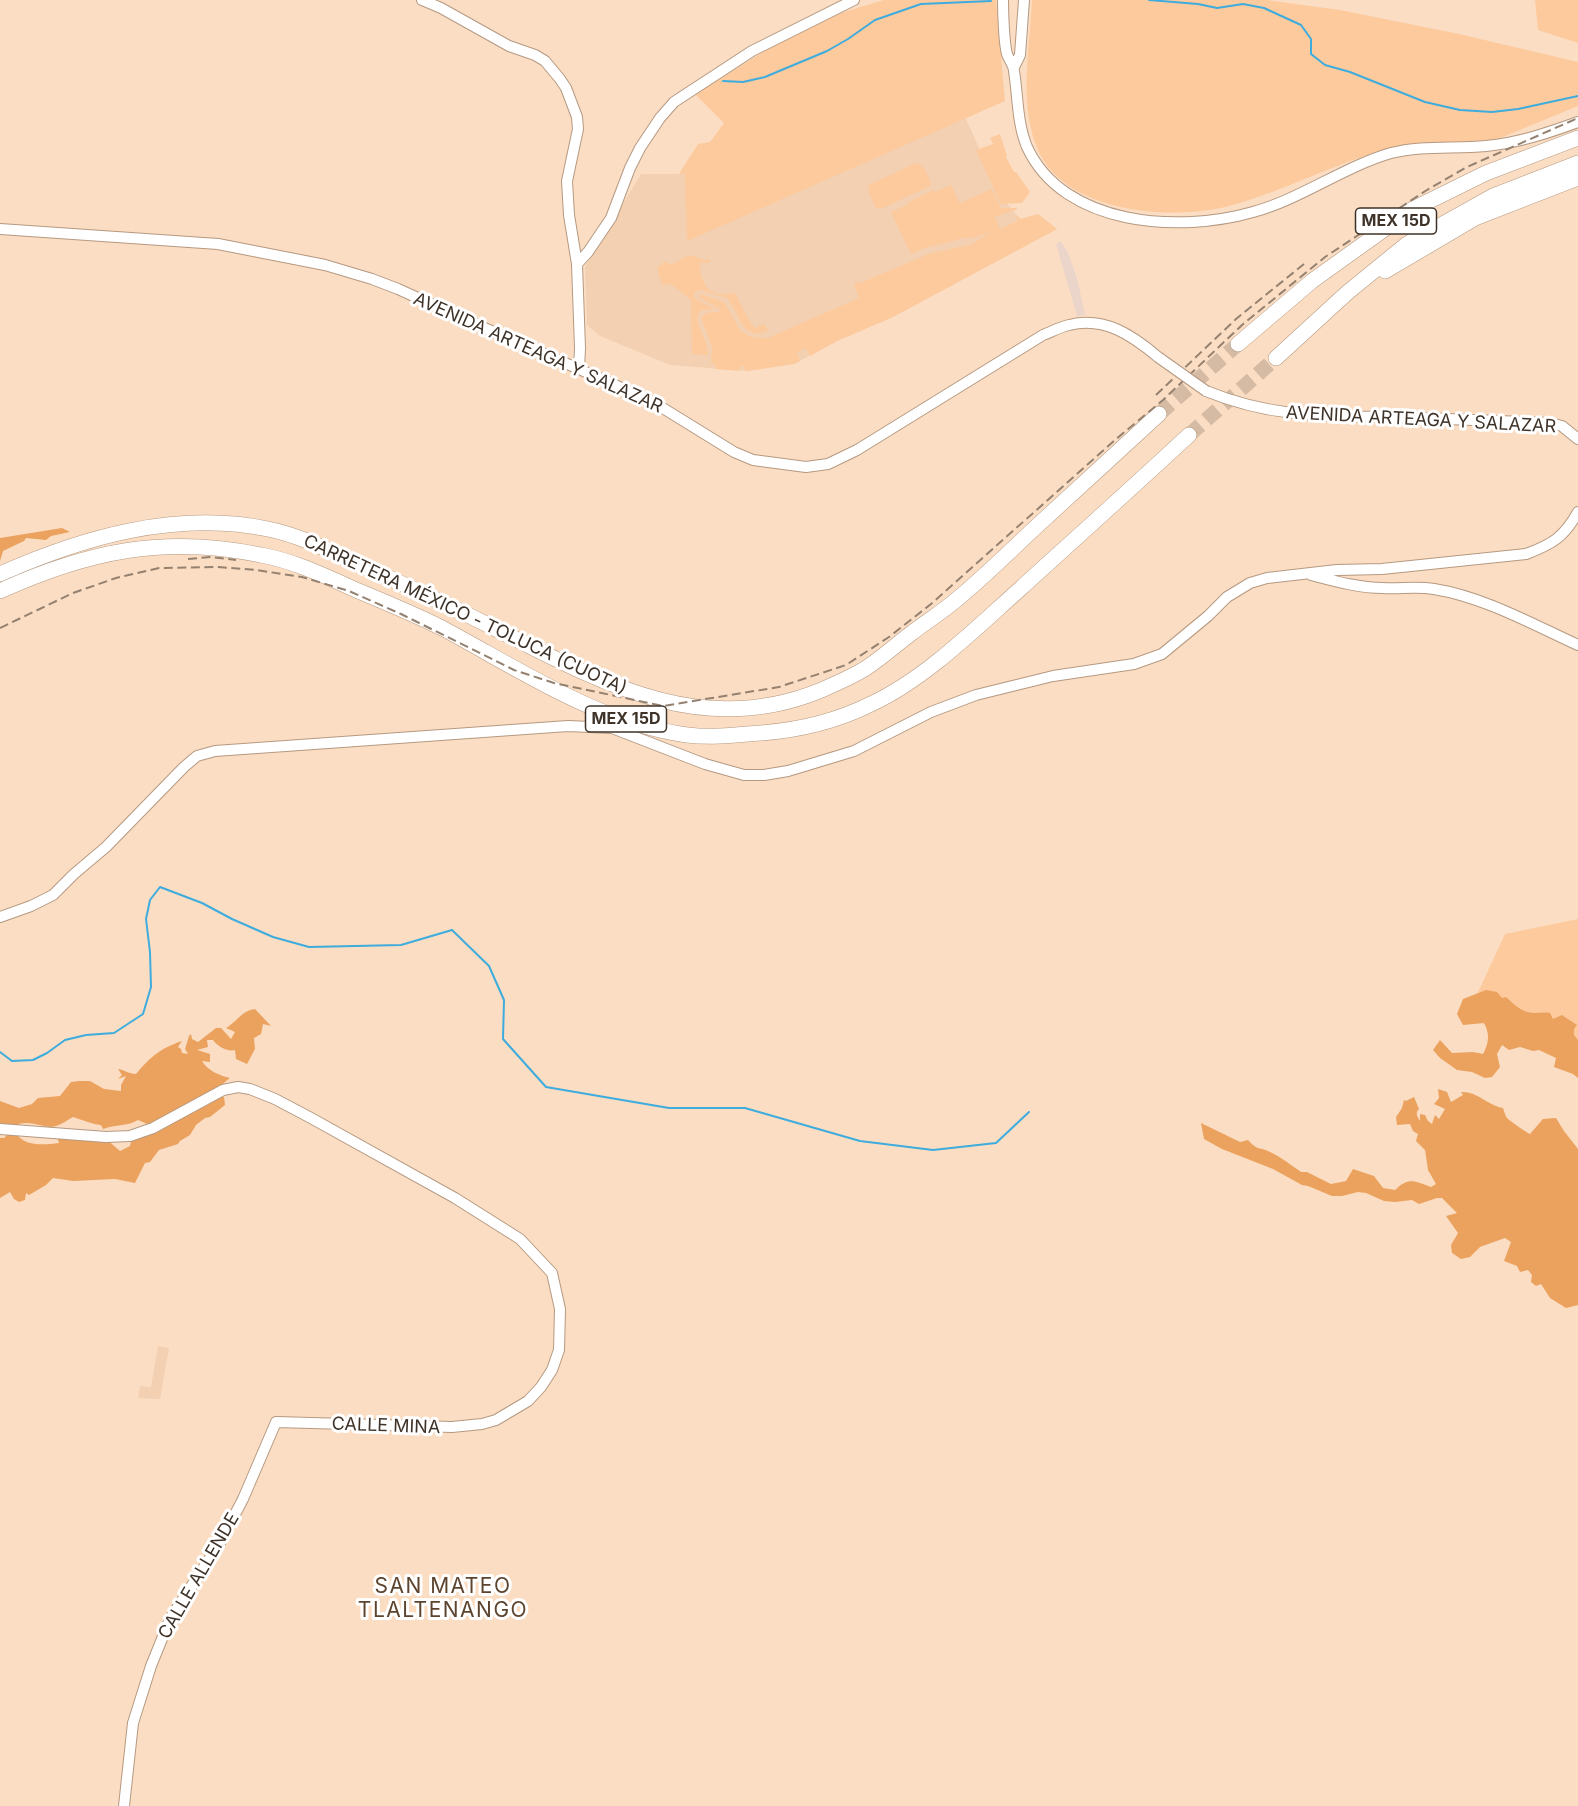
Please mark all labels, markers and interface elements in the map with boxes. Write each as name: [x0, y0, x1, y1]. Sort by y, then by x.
road number: MEX 15D: [1356, 208, 1436, 234]
street label: AVENIDA ARTEAGA Y SALAZAR: [410, 288, 666, 418]
street label: AVENIDA ARTEAGA Y SALAZAR: [1285, 402, 1557, 438]
street label: CARRETERA MÉXICO - TOLUCA (CUOTA): [300, 530, 630, 700]
road number: MEX 15D: [586, 706, 666, 732]
street label: CALLE MINA: [331, 1413, 441, 1439]
street label: CALLE ALLENDE: [154, 1509, 244, 1643]
district label: SAN MATEO TLALTENANGO: [358, 1574, 528, 1624]

